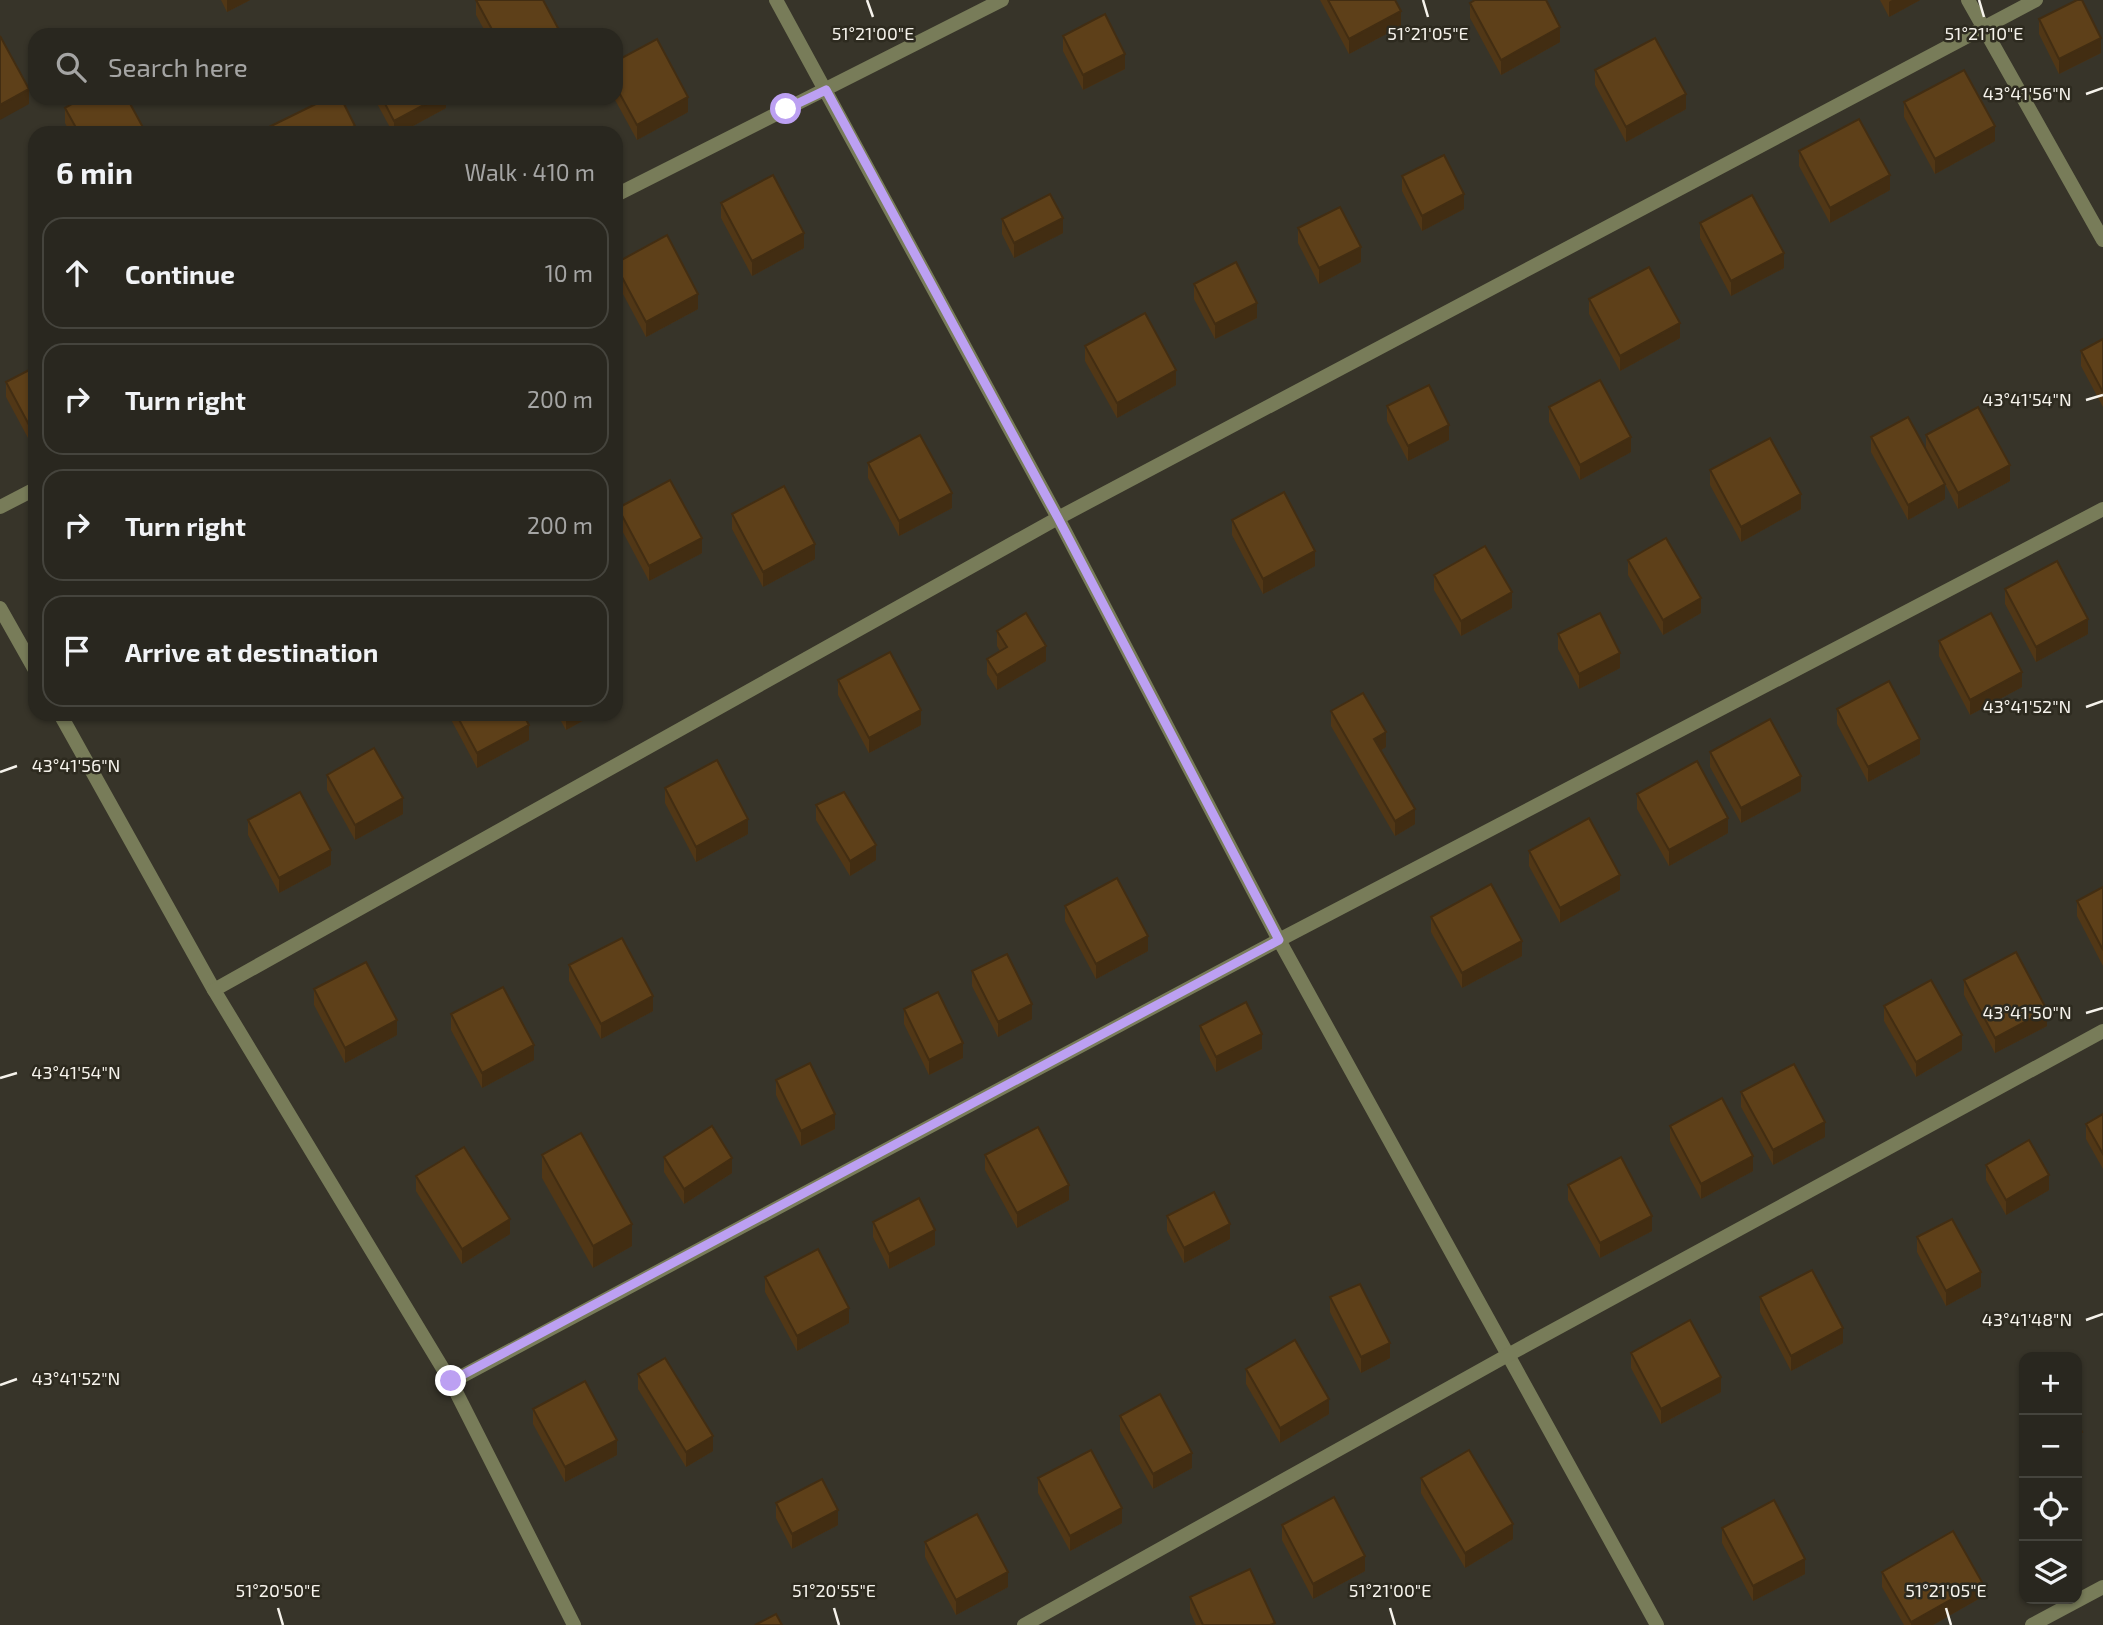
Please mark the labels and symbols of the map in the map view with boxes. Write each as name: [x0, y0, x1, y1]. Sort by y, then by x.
text: 51°21'00"E: [832, 22, 914, 44]
text: 51°21'05"E: [1387, 22, 1469, 44]
text: 51°21'10"E: [1945, 22, 2023, 44]
text: 43°41'56"N: [1983, 82, 2071, 104]
route start: [770, 93, 801, 124]
text: 43°41'54"N: [1982, 388, 2072, 410]
text: 43°41'52"N: [1983, 695, 2071, 717]
text: 43°41'56"N: [32, 754, 120, 776]
text: 43°41'50"N: [1982, 1001, 2072, 1023]
text: 43°41'54"N: [31, 1061, 121, 1083]
text: 43°41'48"N: [1982, 1308, 2072, 1330]
route end: [435, 1365, 466, 1396]
text: 43°41'52"N: [32, 1367, 120, 1389]
text: 51°20'50"E: [235, 1579, 321, 1601]
text: 51°20'55"E: [792, 1579, 876, 1601]
text: 51°21'00"E: [1349, 1579, 1431, 1601]
text: 51°21'05"E: [1905, 1579, 1987, 1601]

